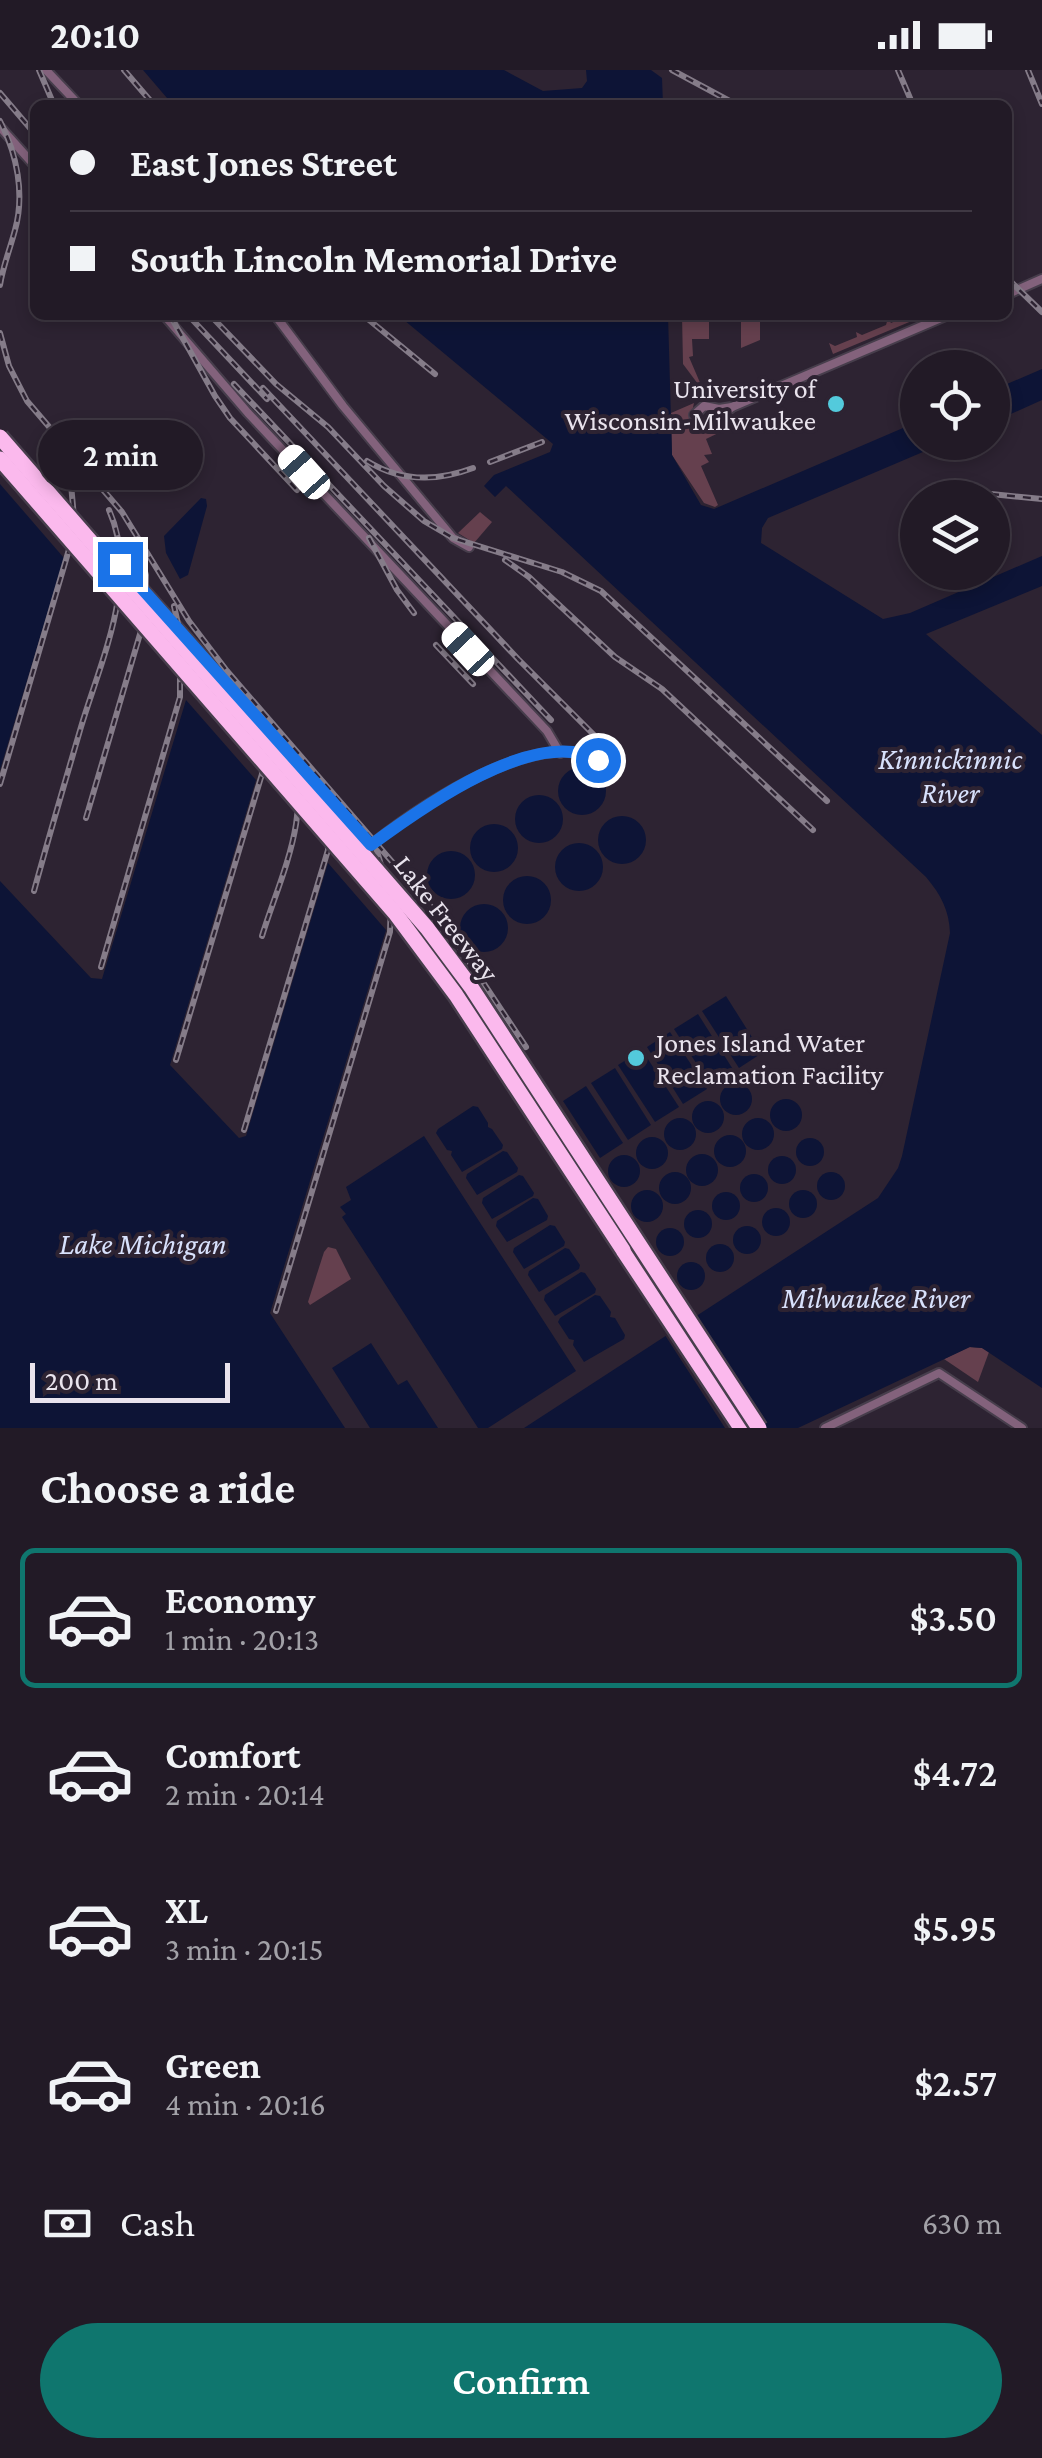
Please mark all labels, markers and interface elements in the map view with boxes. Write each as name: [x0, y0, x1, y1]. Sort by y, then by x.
text: 20:10: [50, 14, 140, 56]
text: East Jones Street: [130, 142, 397, 184]
text: South Lincoln Memorial Drive: [130, 238, 617, 280]
map controls: [900, 350, 1010, 590]
button: locate: [900, 350, 1010, 460]
place label: University of Wisconsin-Milwaukee: [565, 373, 818, 436]
marker: University of Wisconsin-Milwaukee: [825, 393, 847, 415]
callout: 2 min: [38, 419, 202, 489]
text: 2 min: [83, 437, 158, 473]
car: [273, 440, 335, 504]
button: layers: [900, 480, 1010, 590]
route end: [98, 542, 143, 587]
car: [437, 617, 499, 681]
route start: [576, 738, 621, 783]
water label: Kinnickinnic River: [878, 742, 1022, 809]
street label: Lake Freeway: [388, 849, 506, 988]
place label: Jones Island Water Reclamation Facility: [653, 1027, 884, 1090]
marker: Jones Island Water Reclamation Facility: [625, 1047, 647, 1069]
water label: Lake Michigan: [59, 1227, 227, 1261]
water label: Milwaukee River: [781, 1281, 972, 1314]
scale bar: [30, 1358, 230, 1402]
text: 200 m: [45, 1365, 118, 1396]
text: Choose a ride: [40, 1463, 295, 1513]
icon: car: [45, 1573, 135, 1663]
text: Economy: [165, 1579, 315, 1621]
text: $3.50: [910, 1597, 997, 1639]
text: 1 min · 20:13: [165, 1621, 319, 1657]
icon: car: [45, 1728, 135, 1818]
text: Comfort: [165, 1734, 301, 1776]
text: $4.72: [913, 1752, 997, 1794]
text: 2 min · 20:14: [165, 1776, 325, 1812]
icon: car: [45, 1883, 135, 1973]
text: XL: [165, 1889, 208, 1931]
text: $5.95: [913, 1907, 997, 1949]
text: 3 min · 20:15: [165, 1931, 324, 1967]
icon: car: [45, 2038, 135, 2128]
text: Green: [165, 2044, 261, 2086]
text: $2.57: [914, 2062, 997, 2104]
text: 4 min · 20:16: [165, 2086, 326, 2122]
icon: cash: [40, 2196, 95, 2251]
text: Cash: [120, 2202, 195, 2244]
text: 630 m: [922, 2205, 1002, 2241]
button: Confirm: [40, 2323, 1002, 2438]

